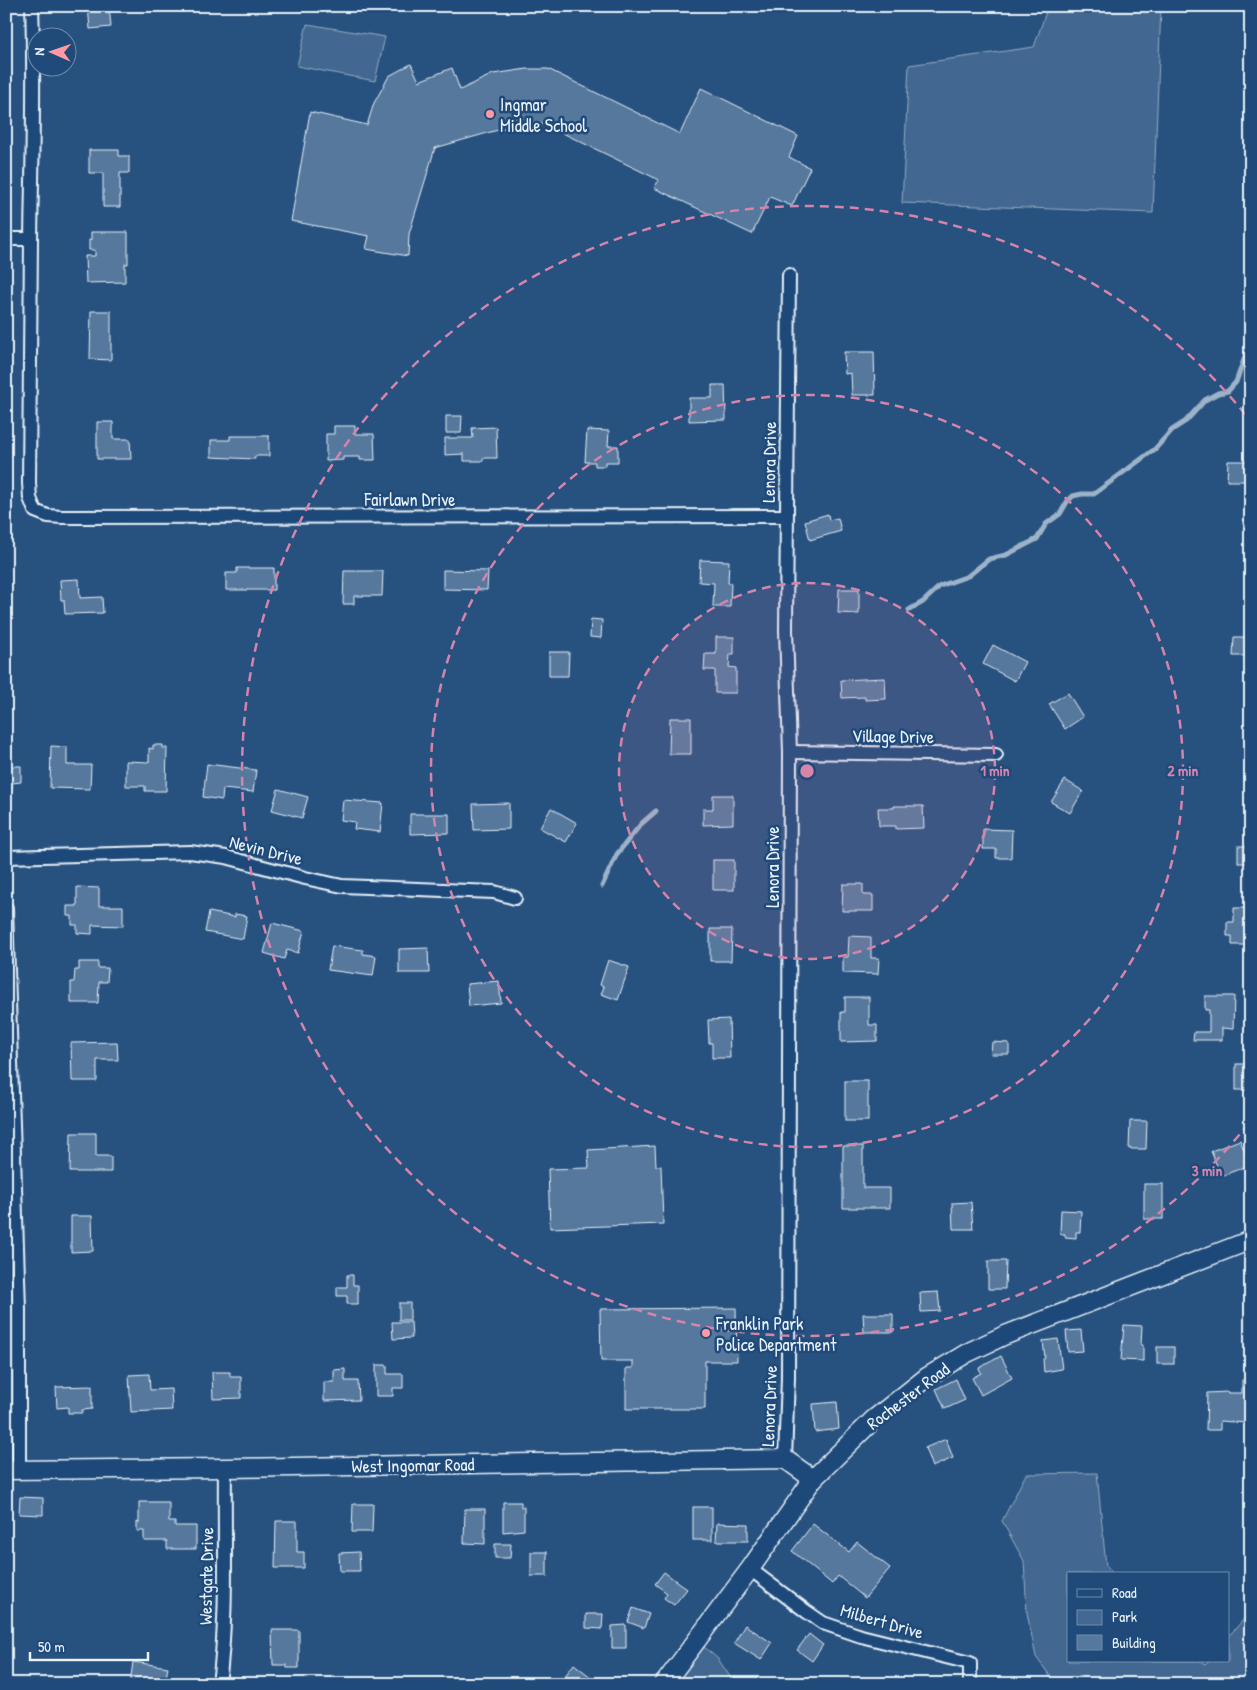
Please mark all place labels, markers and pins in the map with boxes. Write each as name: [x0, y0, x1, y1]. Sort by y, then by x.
place label: Ingmar Middle School: [500, 92, 587, 138]
marker: Ingmar Middle School: [484, 108, 496, 120]
centre of rings: [798, 762, 816, 780]
place label: Franklin Park Police Department: [715, 1311, 837, 1357]
marker: Franklin Park Police Department: [700, 1327, 712, 1339]

